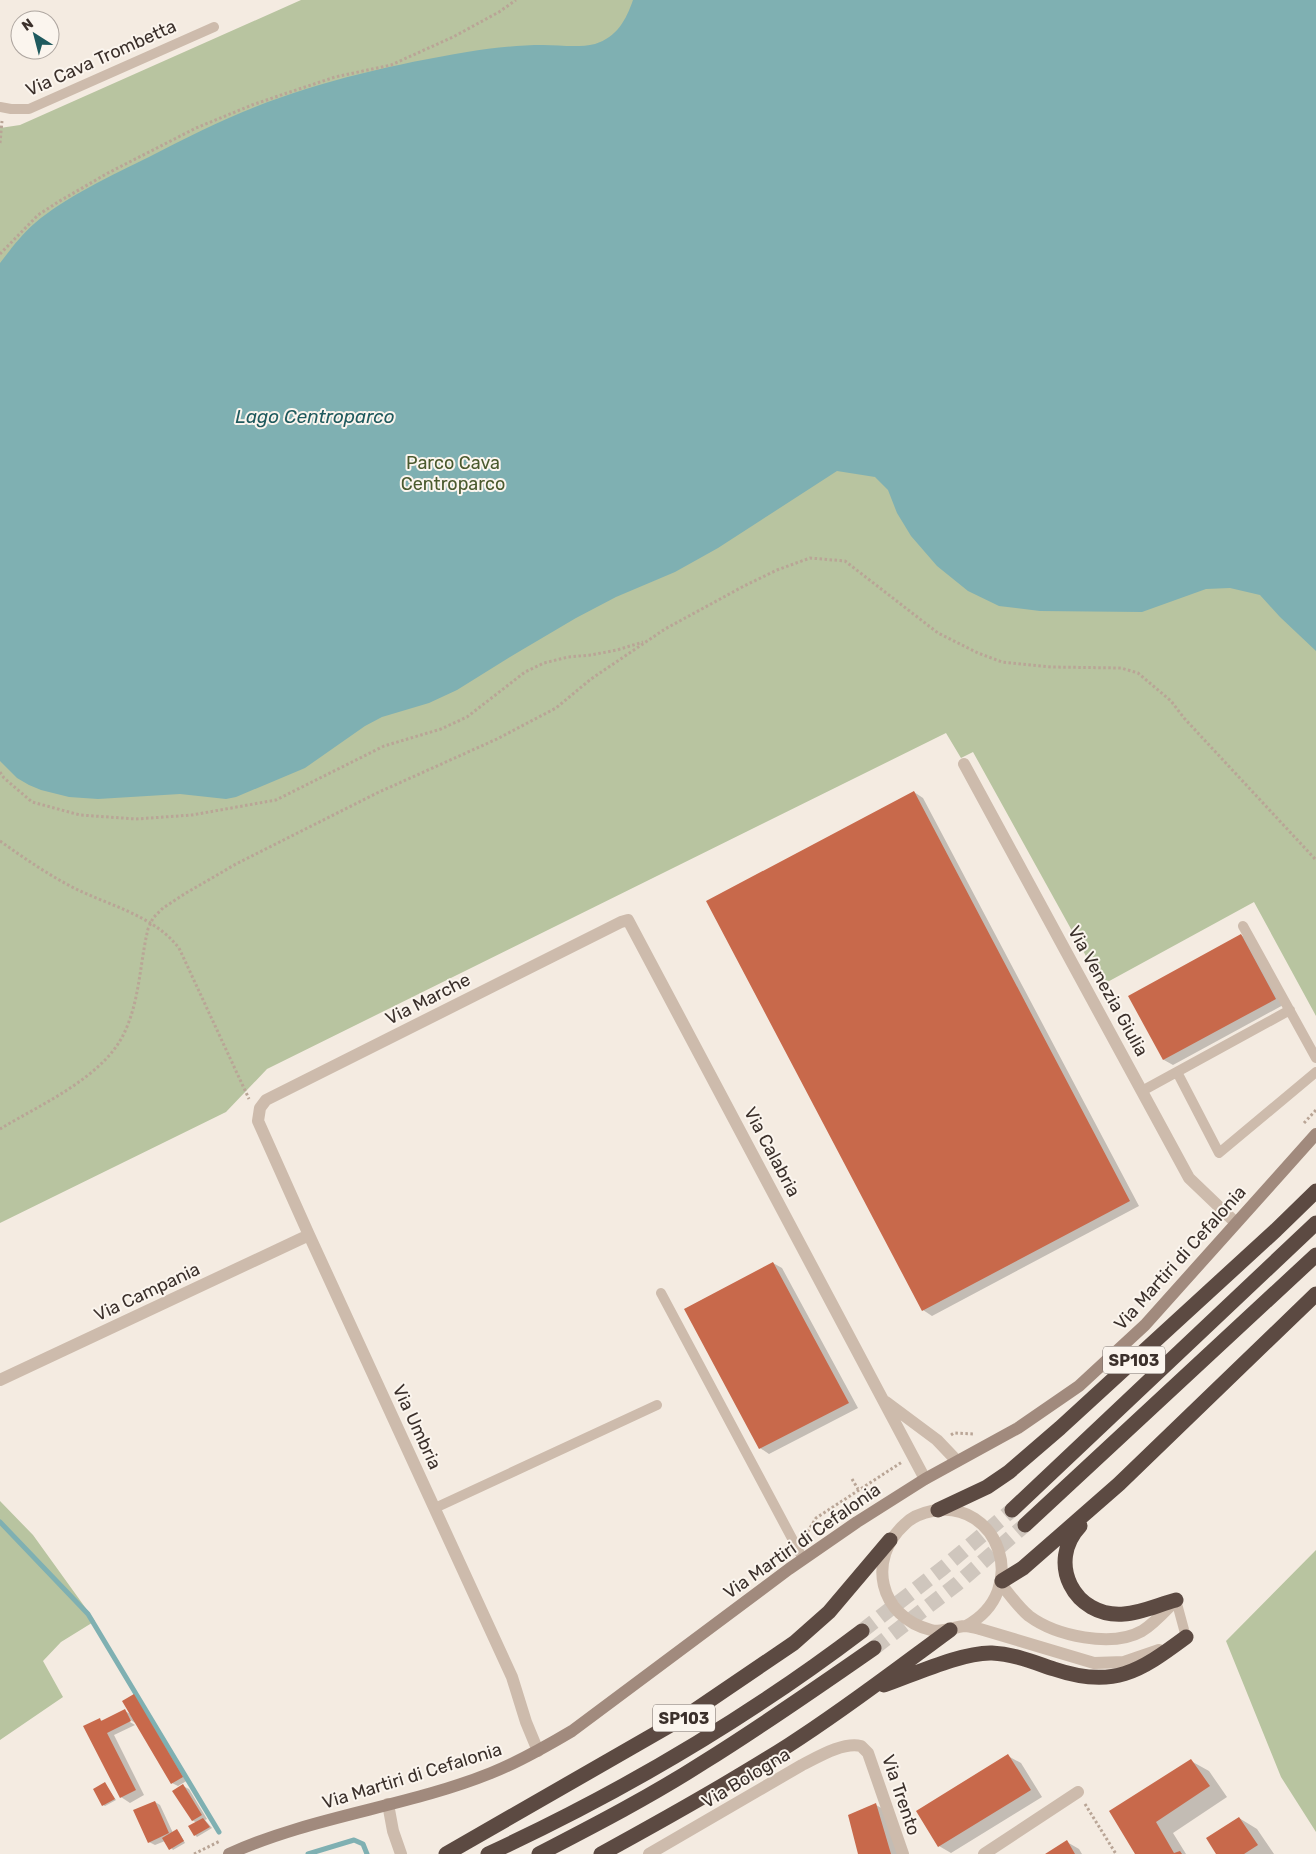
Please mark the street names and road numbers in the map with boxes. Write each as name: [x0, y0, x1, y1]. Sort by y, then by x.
street label: Via Cava Trombetta: [22, 15, 180, 101]
street label: Via Venezia Giulia: [1063, 922, 1153, 1060]
street label: Via Marche: [382, 968, 474, 1030]
street label: Via Calabria: [739, 1103, 805, 1201]
street label: Via Martiri di Cefalonia: [1109, 1181, 1251, 1335]
street label: Via Campania: [91, 1258, 203, 1326]
road number: SP103: [1103, 1346, 1165, 1374]
street label: Via Umbria: [388, 1381, 446, 1473]
street label: Via Martiri di Cefalonia: [719, 1478, 885, 1604]
road number: SP103: [653, 1705, 715, 1732]
street label: Via Martiri di Cefalonia: [320, 1738, 504, 1814]
street label: Via Bologna: [698, 1743, 794, 1813]
street label: Via Trento: [877, 1752, 925, 1838]

